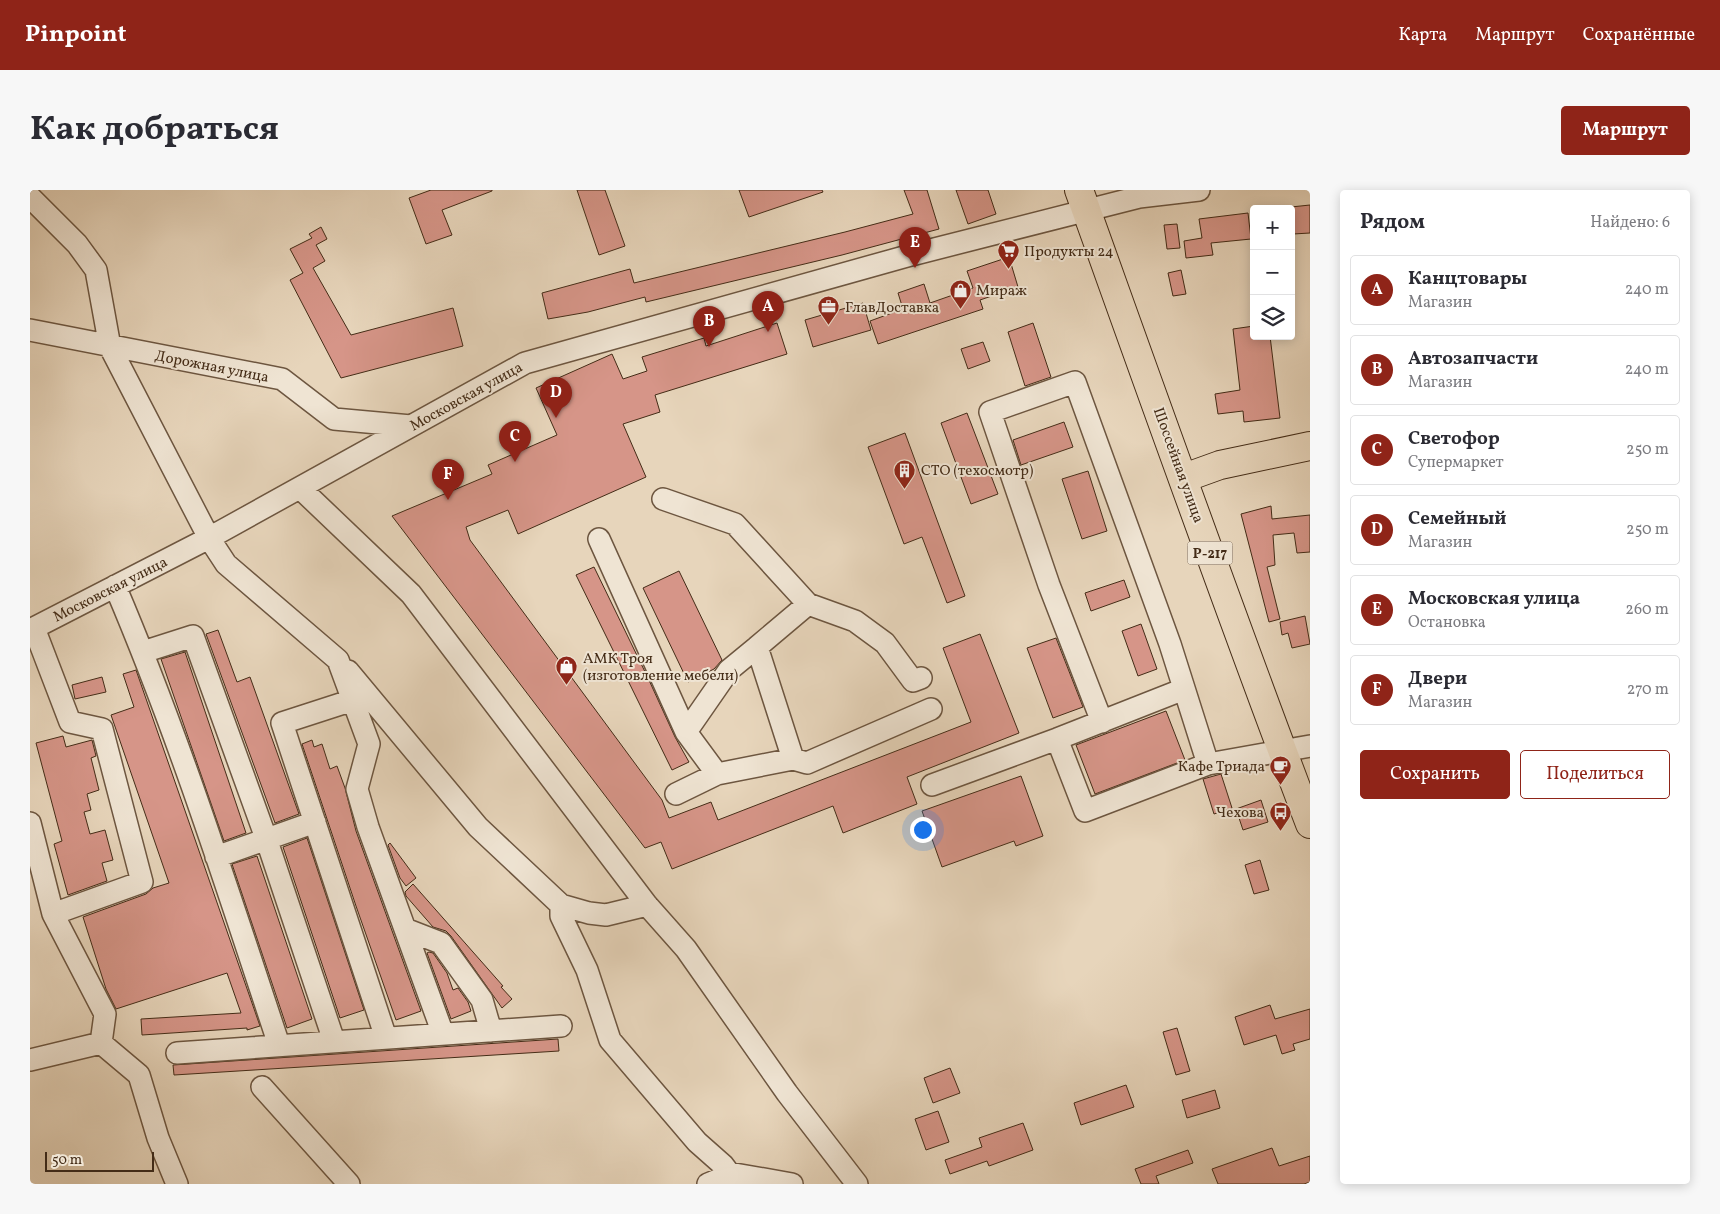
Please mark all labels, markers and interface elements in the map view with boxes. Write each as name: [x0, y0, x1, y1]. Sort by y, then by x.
text: Pinpoint: [25, 18, 127, 52]
text: Карта: [1398, 23, 1447, 48]
text: Маршрут: [1475, 23, 1555, 48]
text: Сохранённые: [1583, 23, 1695, 48]
text: Как добраться: [30, 106, 279, 154]
button: Маршрут: [1561, 106, 1690, 155]
map controls: [1250, 205, 1295, 340]
button: +: [1250, 205, 1295, 250]
text: Рядом: [1360, 208, 1425, 237]
text: Найдено: 6: [1590, 212, 1670, 234]
pin: E: [899, 227, 931, 268]
supermarket icon: Продукты 24: [996, 239, 1020, 270]
place label: Продукты 24: [1024, 242, 1114, 263]
button: −: [1250, 250, 1295, 295]
text: Канцтовары: [1408, 266, 1527, 292]
shop icon: Мираж: [948, 278, 972, 309]
text: A: [1371, 279, 1383, 301]
text: 240 m: [1625, 279, 1669, 301]
place label: Мираж: [976, 281, 1027, 302]
pin: A: [752, 291, 784, 332]
text: Магазин: [1408, 292, 1472, 314]
office icon: ГлавДоставка: [817, 295, 841, 326]
button: layers: [1250, 295, 1295, 340]
place label: ГлавДоставка: [845, 298, 939, 319]
pin: B: [693, 306, 725, 347]
street label: Дорожная улица: [153, 346, 271, 389]
text: Автозапчасти: [1408, 346, 1538, 372]
street label: Московская улица: [407, 358, 527, 437]
text: B: [1372, 359, 1382, 381]
text: 240 m: [1625, 359, 1669, 381]
text: Магазин: [1408, 372, 1472, 394]
pin: D: [540, 377, 572, 418]
street label: Шоссейная улица: [1147, 405, 1208, 526]
pin: C: [499, 421, 531, 462]
text: Светофор: [1408, 426, 1500, 452]
text: C: [1372, 439, 1382, 461]
text: 250 m: [1626, 439, 1669, 461]
text: Супермаркет: [1408, 452, 1504, 474]
building icon: СТО (техосмотр): [893, 458, 917, 489]
pin: F: [432, 459, 464, 500]
place label: СТО (техосмотр): [921, 461, 1033, 482]
text: Семейный: [1408, 506, 1507, 532]
text: D: [1371, 519, 1383, 541]
text: 250 m: [1626, 519, 1669, 541]
text: Магазин: [1408, 532, 1472, 554]
road number: Р-217: [1188, 542, 1232, 564]
street label: Московская улица: [50, 552, 172, 628]
text: Московская улица: [1408, 586, 1580, 612]
text: E: [1372, 599, 1382, 621]
text: 260 m: [1625, 599, 1669, 621]
text: Остановка: [1408, 612, 1486, 634]
place label: АМК Троя (изготовление мебели): [583, 649, 738, 687]
shop icon: АМК Троя (изготовление мебели): [555, 655, 579, 686]
text: Двери: [1408, 666, 1467, 692]
text: F: [1372, 679, 1382, 701]
text: 270 m: [1627, 679, 1669, 701]
text: Магазин: [1408, 692, 1472, 714]
button: Сохранить: [1360, 750, 1510, 799]
button: Поделиться: [1520, 750, 1670, 799]
cafe icon: Кафе Триада: [1269, 754, 1293, 785]
place label: Кафе Триада: [1178, 757, 1265, 778]
bus stop icon: Чехова: [1268, 800, 1292, 831]
place label: Чехова: [1216, 803, 1264, 824]
your location: [910, 817, 936, 843]
scale bar: [45, 1149, 154, 1172]
text: 50 m: [52, 1151, 82, 1170]

